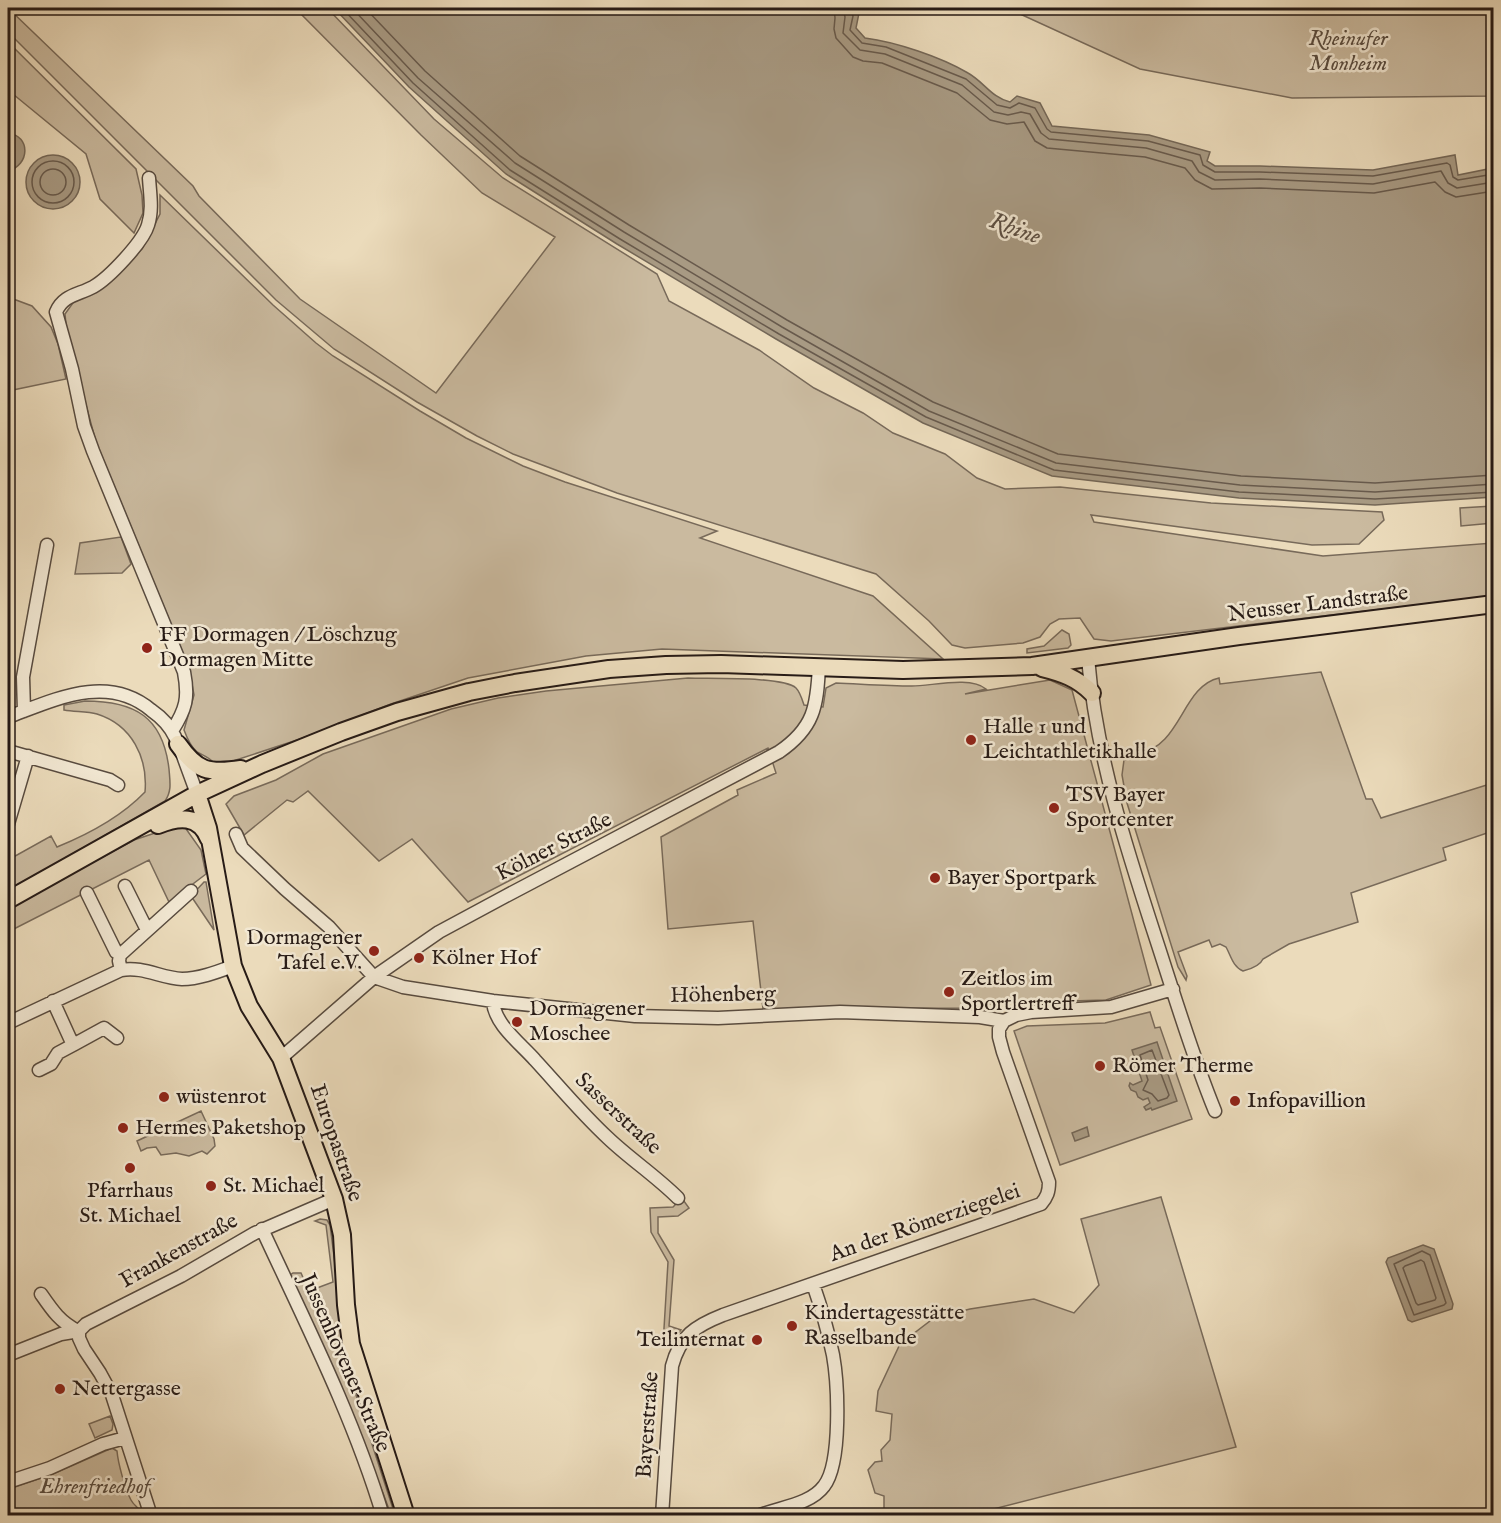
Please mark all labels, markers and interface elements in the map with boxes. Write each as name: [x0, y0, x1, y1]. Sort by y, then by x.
park label: Rheinufer Monheim: [1308, 25, 1389, 78]
water label: Rhine: [985, 206, 1045, 252]
street label: Neusser Landstraße: [1226, 579, 1410, 629]
place label: FF Dormagen / Löschzug Dormagen Mitte: [159, 621, 398, 674]
marker: FF Dormagen / Löschzug Dormagen Mitte: [140, 641, 154, 655]
place label: Halle 1 und Leichtathletikhalle: [983, 713, 1157, 766]
marker: Halle 1 und Leichtathletikhalle: [964, 733, 978, 747]
place label: TSV Bayer Sportcenter: [1066, 781, 1174, 834]
marker: TSV Bayer Sportcenter: [1047, 801, 1061, 815]
street label: Kölner Straße: [491, 806, 617, 888]
place label: Bayer Sportpark: [947, 864, 1096, 892]
marker: Bayer Sportpark: [928, 871, 942, 885]
place label: Dormagener Tafel e.V.: [246, 924, 362, 977]
marker: Dormagener Tafel e.V.: [367, 944, 381, 958]
place label: Kölner Hof: [431, 944, 542, 972]
marker: Kölner Hof: [412, 951, 426, 965]
place label: Zeitlos im Sportlertreff: [961, 965, 1077, 1018]
street label: Höhenberg: [670, 980, 777, 1010]
marker: Zeitlos im Sportlertreff: [942, 985, 956, 999]
place label: Dormagener Moschee: [529, 995, 645, 1048]
marker: Dormagener Moschee: [510, 1015, 524, 1029]
place label: Römer Therme: [1112, 1052, 1253, 1080]
marker: Römer Therme: [1093, 1059, 1107, 1073]
street label: Sasserstraße: [569, 1067, 667, 1161]
street label: Europastraße: [303, 1081, 369, 1205]
place label: wüstenrot: [176, 1083, 267, 1111]
place label: Infopavillion: [1247, 1087, 1366, 1115]
marker: wüstenrot: [157, 1090, 171, 1104]
marker: Infopavillion: [1228, 1094, 1242, 1108]
place label: Hermes Paketshop: [135, 1114, 306, 1142]
marker: Hermes Paketshop: [116, 1121, 130, 1135]
marker: Pfarrhaus St. Michael: [123, 1161, 137, 1175]
place label: St. Michael: [223, 1172, 325, 1200]
place label: Pfarrhaus St. Michael: [79, 1177, 181, 1230]
street label: An der Römerziegelei: [825, 1177, 1024, 1269]
marker: St. Michael: [204, 1179, 218, 1193]
street label: Frankenstraße: [115, 1207, 243, 1295]
street label: Jussenhovener Straße: [292, 1267, 397, 1457]
place label: Kindertagesstätte Rasselbande: [804, 1299, 964, 1352]
marker: Kindertagesstätte Rasselbande: [785, 1319, 799, 1333]
place label: Teilinternat: [637, 1326, 745, 1354]
marker: Teilinternat: [750, 1333, 764, 1347]
street label: Bayerstraße: [630, 1371, 666, 1479]
place label: Nettergasse: [72, 1375, 181, 1403]
marker: Nettergasse: [53, 1382, 67, 1396]
park label: Ehrenfriedhof: [39, 1473, 156, 1501]

